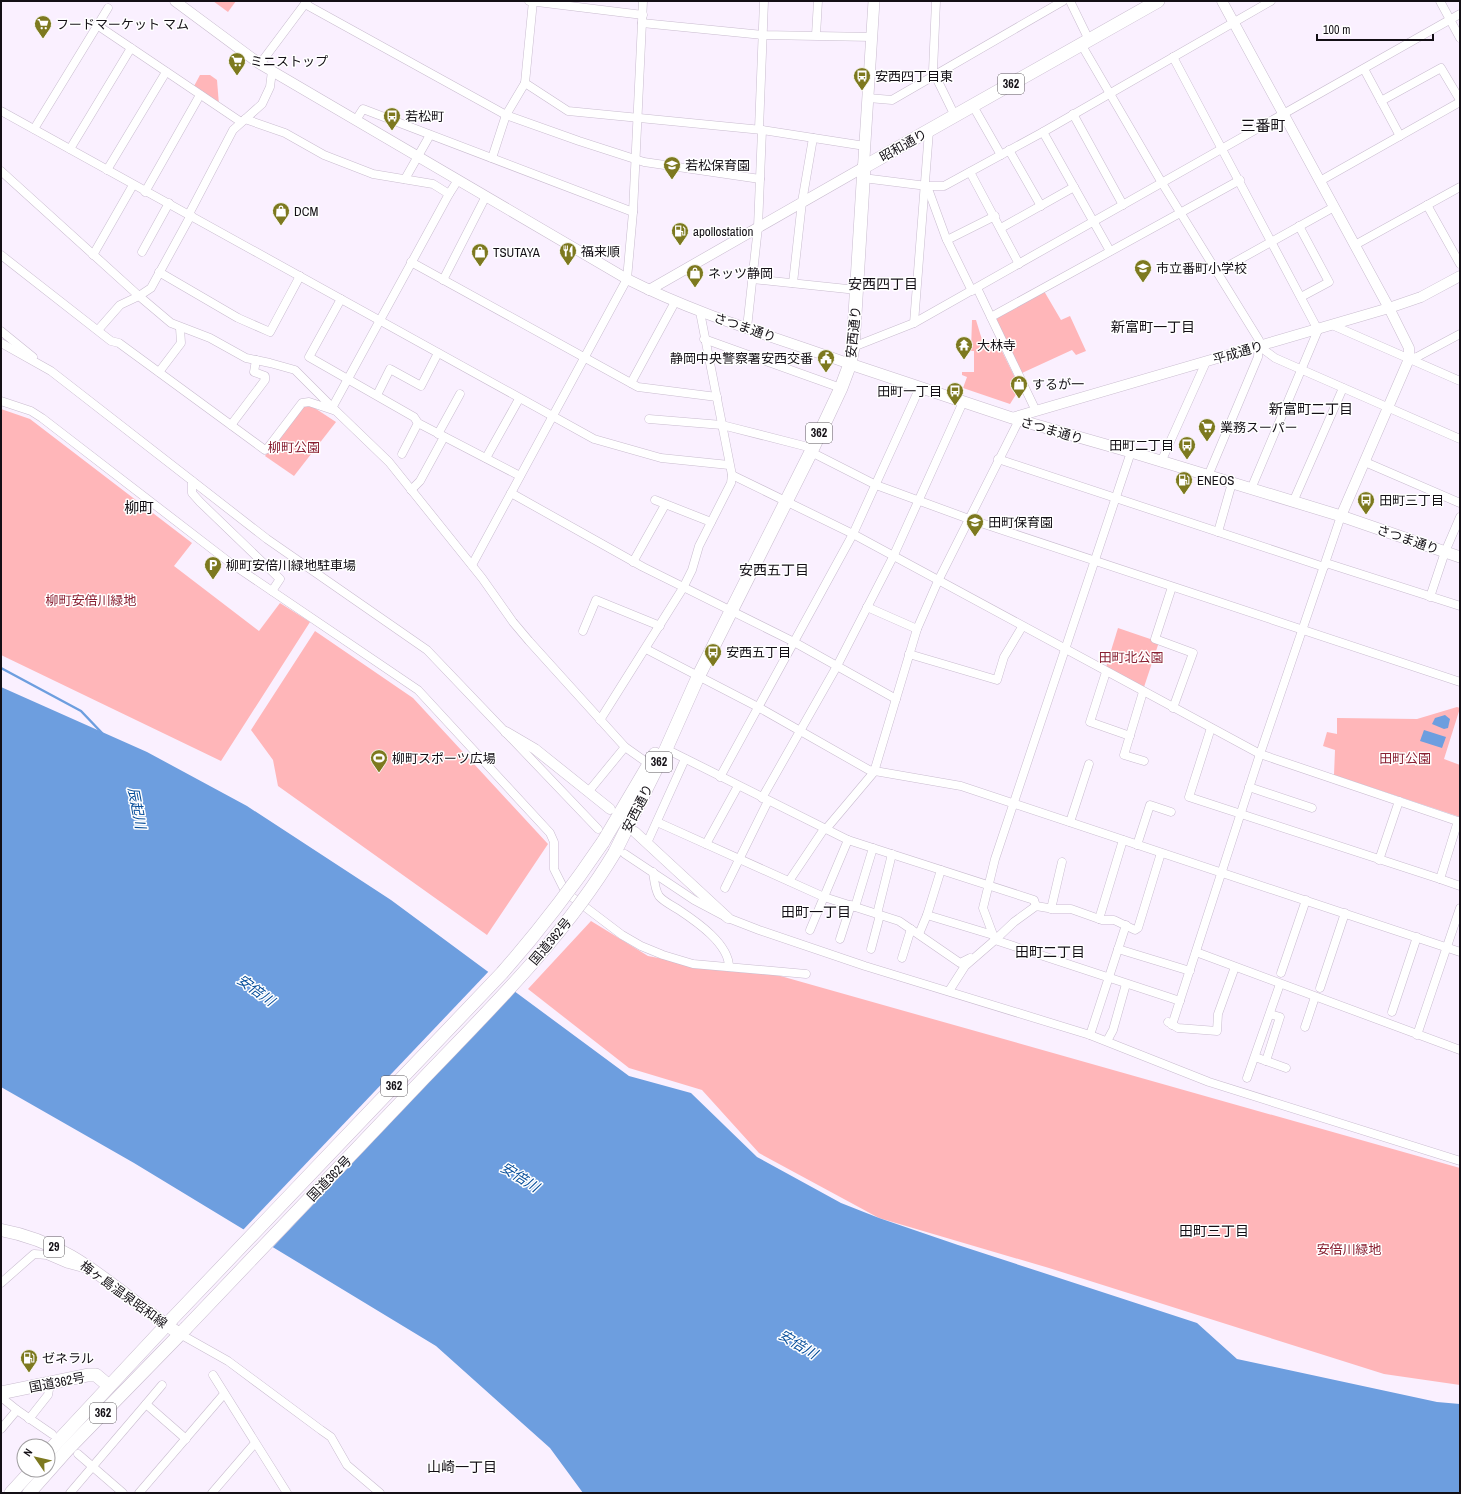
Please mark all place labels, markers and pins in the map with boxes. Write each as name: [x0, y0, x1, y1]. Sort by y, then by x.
supermarket icon: フードマーケット マム: [33, 14, 53, 39]
place label: フードマーケット マム: [56, 16, 189, 33]
supermarket icon: ミニストップ: [227, 51, 247, 76]
place label: ミニストップ: [250, 53, 328, 70]
bus stop icon: 安西四丁目東: [852, 66, 872, 91]
place label: 安西四丁目東: [875, 68, 953, 85]
bus stop icon: 若松町: [382, 106, 402, 131]
place label: 若松町: [405, 108, 444, 125]
school or university icon: 若松保育園: [662, 155, 682, 180]
place label: 若松保育園: [685, 157, 750, 174]
shop icon: DCM: [271, 201, 291, 226]
place label: DCM: [294, 203, 318, 220]
fuel station icon: apollostation: [670, 221, 690, 246]
place label: apollostation: [693, 223, 754, 240]
restaurant icon: 福来順: [558, 241, 578, 266]
shop icon: TSUTAYA: [470, 242, 490, 267]
place label: 福来順: [581, 243, 620, 260]
place label: TSUTAYA: [493, 244, 541, 261]
school or university icon: 市立番町小学校: [1133, 258, 1153, 283]
place label: 市立番町小学校: [1156, 260, 1247, 277]
shop icon: ネッツ静岡: [685, 263, 705, 288]
place label: ネッツ静岡: [708, 265, 773, 282]
temple icon: 大林寺: [954, 335, 974, 360]
place label: 大林寺: [977, 337, 1016, 354]
public building icon: 静岡中央警察署安西交番: [816, 348, 836, 373]
place label: 静岡中央警察署安西交番: [670, 350, 813, 367]
shop icon: するが一: [1009, 374, 1029, 399]
place label: するが一: [1032, 376, 1084, 393]
bus stop icon: 田町一丁目: [945, 381, 965, 406]
place label: 田町一丁目: [877, 383, 942, 400]
supermarket icon: 業務スーパー: [1197, 417, 1217, 442]
place label: 業務スーパー: [1220, 419, 1298, 436]
bus stop icon: 田町二丁目: [1177, 435, 1197, 460]
place label: 田町二丁目: [1109, 437, 1174, 454]
fuel station icon: ENEOS: [1174, 470, 1194, 495]
place label: ENEOS: [1197, 472, 1234, 489]
bus stop icon: 田町三丁目: [1356, 490, 1376, 515]
place label: 田町三丁目: [1379, 492, 1444, 509]
school or university icon: 田町保育園: [965, 512, 985, 537]
place label: 田町保育園: [988, 514, 1053, 531]
parking icon: 柳町安倍川緑地駐車場: [203, 555, 223, 580]
place label: 柳町安倍川緑地駐車場: [226, 557, 356, 574]
bus stop icon: 安西五丁目: [703, 642, 723, 667]
place label: 安西五丁目: [726, 644, 791, 661]
sports icon: 柳町スポーツ広場: [369, 748, 389, 773]
place label: 柳町スポーツ広場: [392, 750, 496, 767]
fuel station icon: ゼネラル: [19, 1348, 39, 1373]
place label: ゼネラル: [42, 1350, 94, 1367]

